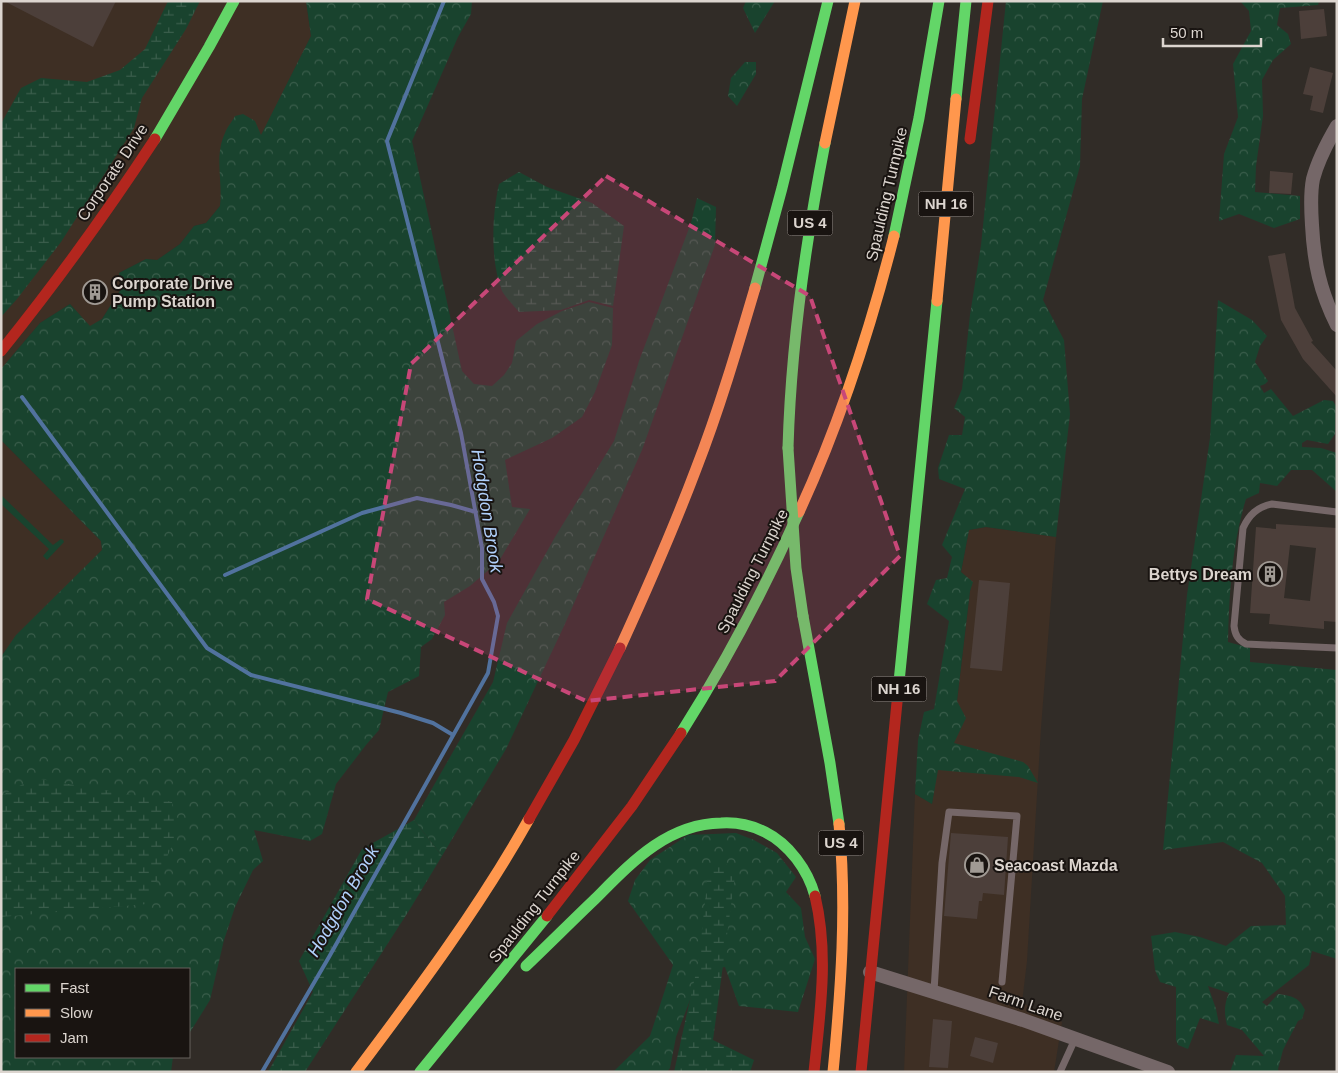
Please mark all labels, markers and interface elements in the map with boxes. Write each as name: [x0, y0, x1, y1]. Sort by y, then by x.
scale bar: [1163, 15, 1260, 47]
text: 50 m: [1170, 24, 1203, 41]
street label: Corporate Drive: [74, 121, 151, 224]
street label: Spaulding Turnpike: [863, 125, 910, 263]
road number: NH 16: [918, 192, 974, 216]
road number: US 4: [788, 210, 832, 236]
place label: Corporate Drive Pump Station: [112, 275, 233, 310]
building icon: Corporate Drive Pump Station: [82, 279, 108, 305]
water label: Hodgdon Brook: [467, 448, 507, 575]
street label: Spaulding Turnpike: [714, 506, 791, 636]
building icon: Bettys Dream: [1257, 561, 1283, 587]
place label: Bettys Dream: [1149, 566, 1252, 583]
road number: NH 16: [872, 676, 926, 702]
road number: US 4: [818, 830, 864, 856]
water label: Hodgdon Brook: [303, 841, 383, 960]
street label: Spaulding Turnpike: [486, 847, 583, 966]
shop icon: Seacoast Mazda: [964, 852, 990, 878]
place label: Seacoast Mazda: [994, 857, 1118, 874]
legend: [15, 968, 190, 1058]
text: Fast: [60, 979, 90, 996]
street label: Farm Lane: [986, 983, 1065, 1024]
text: Slow: [60, 1004, 93, 1021]
text: Jam: [60, 1029, 88, 1046]

